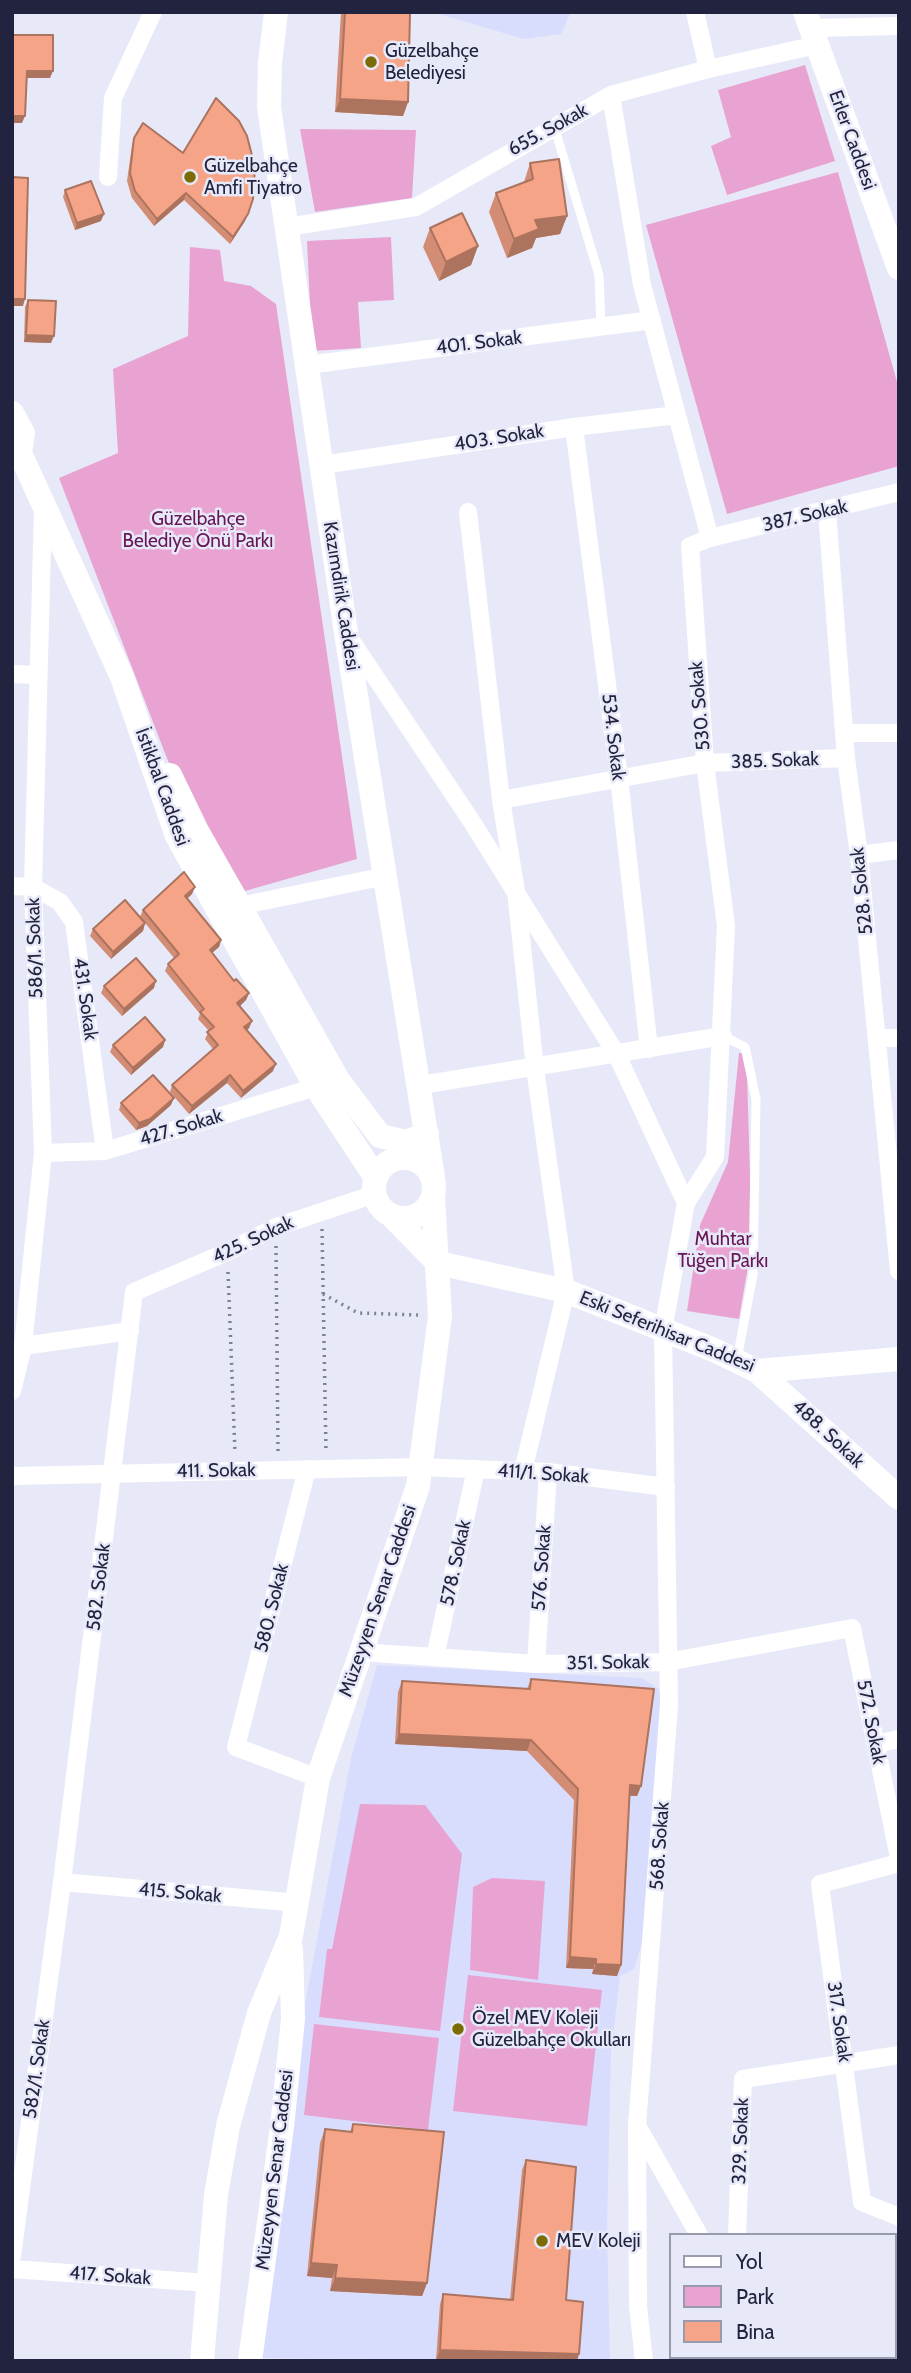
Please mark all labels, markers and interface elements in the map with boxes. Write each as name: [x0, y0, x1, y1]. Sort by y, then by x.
place label: Güzelbahçe Belediyesi: [385, 40, 479, 84]
marker: Güzelbahçe Belediyesi: [363, 54, 379, 70]
street label: Erler Caddesi: [823, 87, 881, 193]
street label: 655. Sokak: [504, 99, 592, 161]
place label: Güzelbahçe Amfi Tiyatro: [204, 155, 302, 199]
marker: Güzelbahçe Amfi Tiyatro: [182, 169, 198, 185]
street label: 401. Sokak: [435, 326, 523, 360]
street label: 403. Sokak: [453, 420, 545, 456]
street label: 387. Sokak: [760, 495, 850, 537]
park label: Güzelbahçe Belediye Önü Parkı: [123, 508, 273, 552]
street label: Kazımdirik Caddesi: [318, 520, 364, 672]
street label: 530. Sokak: [685, 661, 715, 751]
street label: 534. Sokak: [596, 692, 630, 782]
street label: İstikbal Caddesi: [130, 725, 194, 849]
street label: 385. Sokak: [731, 748, 819, 774]
street label: 528. Sokak: [846, 846, 878, 936]
street label: 586/1. Sokak: [22, 897, 48, 999]
street label: 431. Sokak: [68, 956, 102, 1042]
street label: 427. Sokak: [137, 1105, 225, 1151]
street label: 425. Sokak: [209, 1211, 297, 1269]
park label: Muhtar Tüğen Parkı: [678, 1228, 768, 1272]
street label: Eski Seferihisar Caddesi: [576, 1286, 758, 1378]
street label: 488. Sokak: [787, 1395, 869, 1473]
street label: 411. Sokak: [176, 1459, 256, 1483]
street label: 411/1. Sokak: [497, 1459, 589, 1489]
street label: Müzeyyen Senar Caddesi: [334, 1502, 422, 1700]
street label: 578. Sokak: [436, 1518, 476, 1608]
street label: 576. Sokak: [528, 1524, 556, 1612]
street label: 582. Sokak: [82, 1542, 116, 1632]
street label: 580. Sokak: [250, 1561, 294, 1655]
street label: 351. Sokak: [567, 1651, 649, 1675]
street label: 572. Sokak: [852, 1678, 890, 1766]
street label: 568. Sokak: [646, 1801, 674, 1891]
street label: 415. Sokak: [138, 1878, 222, 1908]
street label: 317. Sokak: [822, 1980, 856, 2064]
place label: Özel MEV Koleji Güzelbahçe Okulları: [472, 2007, 631, 2051]
street label: 582/1. Sokak: [19, 2018, 55, 2120]
marker: Özel MEV Koleji Güzelbahçe Okulları: [450, 2021, 466, 2037]
street label: Müzeyyen Senar Caddesi: [251, 2069, 299, 2271]
street label: 329. Sokak: [728, 2097, 754, 2185]
place label: MEV Koleji: [556, 2230, 640, 2252]
marker: MEV Koleji: [534, 2233, 550, 2249]
legend: [670, 2233, 897, 2359]
text: Yol: [736, 2249, 763, 2274]
street label: 417. Sokak: [68, 2262, 152, 2290]
text: Park: [736, 2284, 774, 2309]
text: Bina: [736, 2319, 775, 2344]

